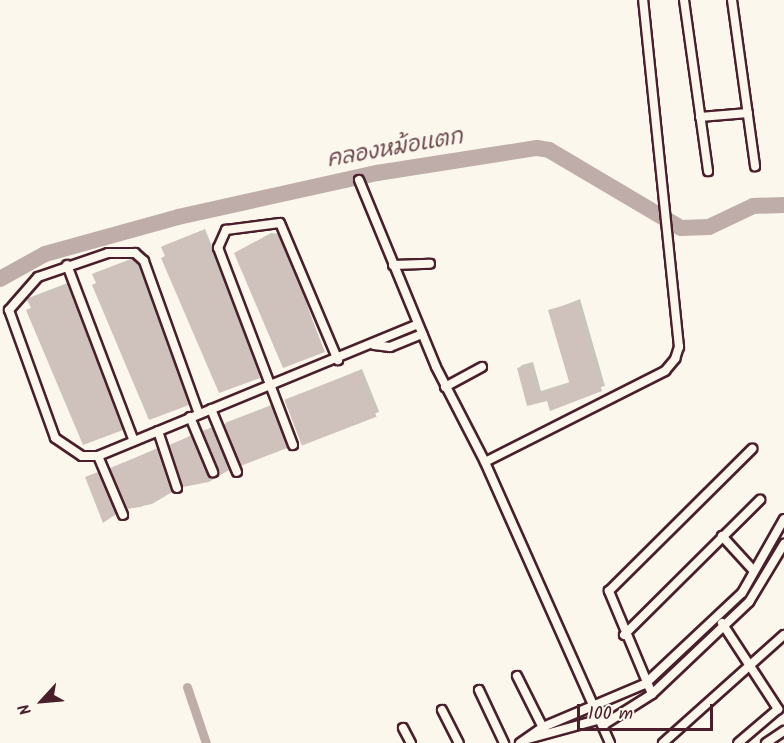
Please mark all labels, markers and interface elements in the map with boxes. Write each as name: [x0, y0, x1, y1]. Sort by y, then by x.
water label: คลองหม้อแตก: [325, 124, 465, 174]
north arrow: [12, 671, 72, 731]
scale bar: [580, 692, 716, 730]
text: N: [12, 699, 39, 719]
text: 100 m: [588, 700, 633, 729]

